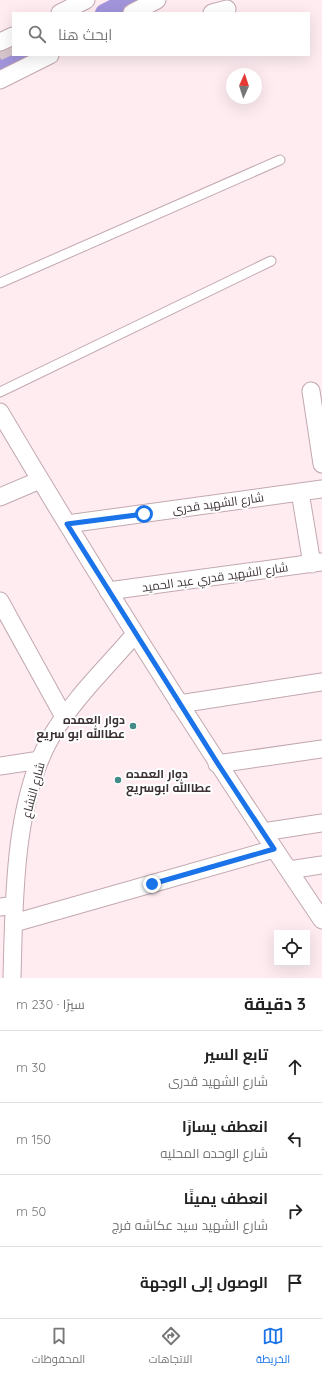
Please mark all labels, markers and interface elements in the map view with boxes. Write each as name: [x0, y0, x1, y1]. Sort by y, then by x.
search box: [12, 12, 310, 56]
icon: search: [26, 23, 48, 45]
text: ابحث هنا: [58, 25, 112, 44]
north arrow: [226, 68, 262, 104]
street label: شارع الشهيد قدرى: [171, 489, 265, 518]
route start: [135, 505, 153, 523]
street label: شارع الشهيد قدري عبد الحميد: [141, 559, 290, 598]
place label: دوار العمده عطاالله ابو سريع: [36, 712, 125, 743]
marker: دوار العمده عطاالله ابو سريع: [128, 721, 138, 731]
street label: شارع النشاع: [18, 760, 49, 820]
place label: دوار العمده عطاالله ابوسريع: [126, 766, 211, 797]
marker: دوار العمده عطاالله ابوسريع: [113, 775, 123, 785]
route end: [143, 875, 161, 893]
map controls: [274, 930, 310, 966]
button: locate: [274, 930, 310, 966]
text: 3 دقيقة: [244, 993, 306, 1014]
text: سيرًا · 230 m: [16, 996, 85, 1012]
text: تابع السير: [204, 1045, 268, 1064]
icon: ahead: [284, 1056, 306, 1078]
text: 30 m: [16, 1059, 46, 1075]
text: شارع الشهيد قدرى: [168, 1073, 268, 1089]
text: انعطف يسارًا: [182, 1117, 268, 1136]
icon: left: [284, 1128, 306, 1150]
text: 150 m: [16, 1131, 51, 1147]
text: شارع الوحده المحليه: [160, 1145, 268, 1161]
text: انعطف يمينًا: [184, 1189, 268, 1208]
icon: right: [284, 1200, 306, 1222]
text: 50 m: [16, 1203, 46, 1219]
text: شارع الشهيد سيد عكاشه فرج: [112, 1217, 268, 1233]
icon: arrive: [284, 1272, 306, 1294]
text: الوصول إلى الوجهة: [140, 1273, 268, 1292]
tab: المحفوظات: [32, 1325, 85, 1369]
tab: الاتجاهات: [149, 1325, 192, 1369]
tab: الخريطة: [256, 1325, 290, 1369]

